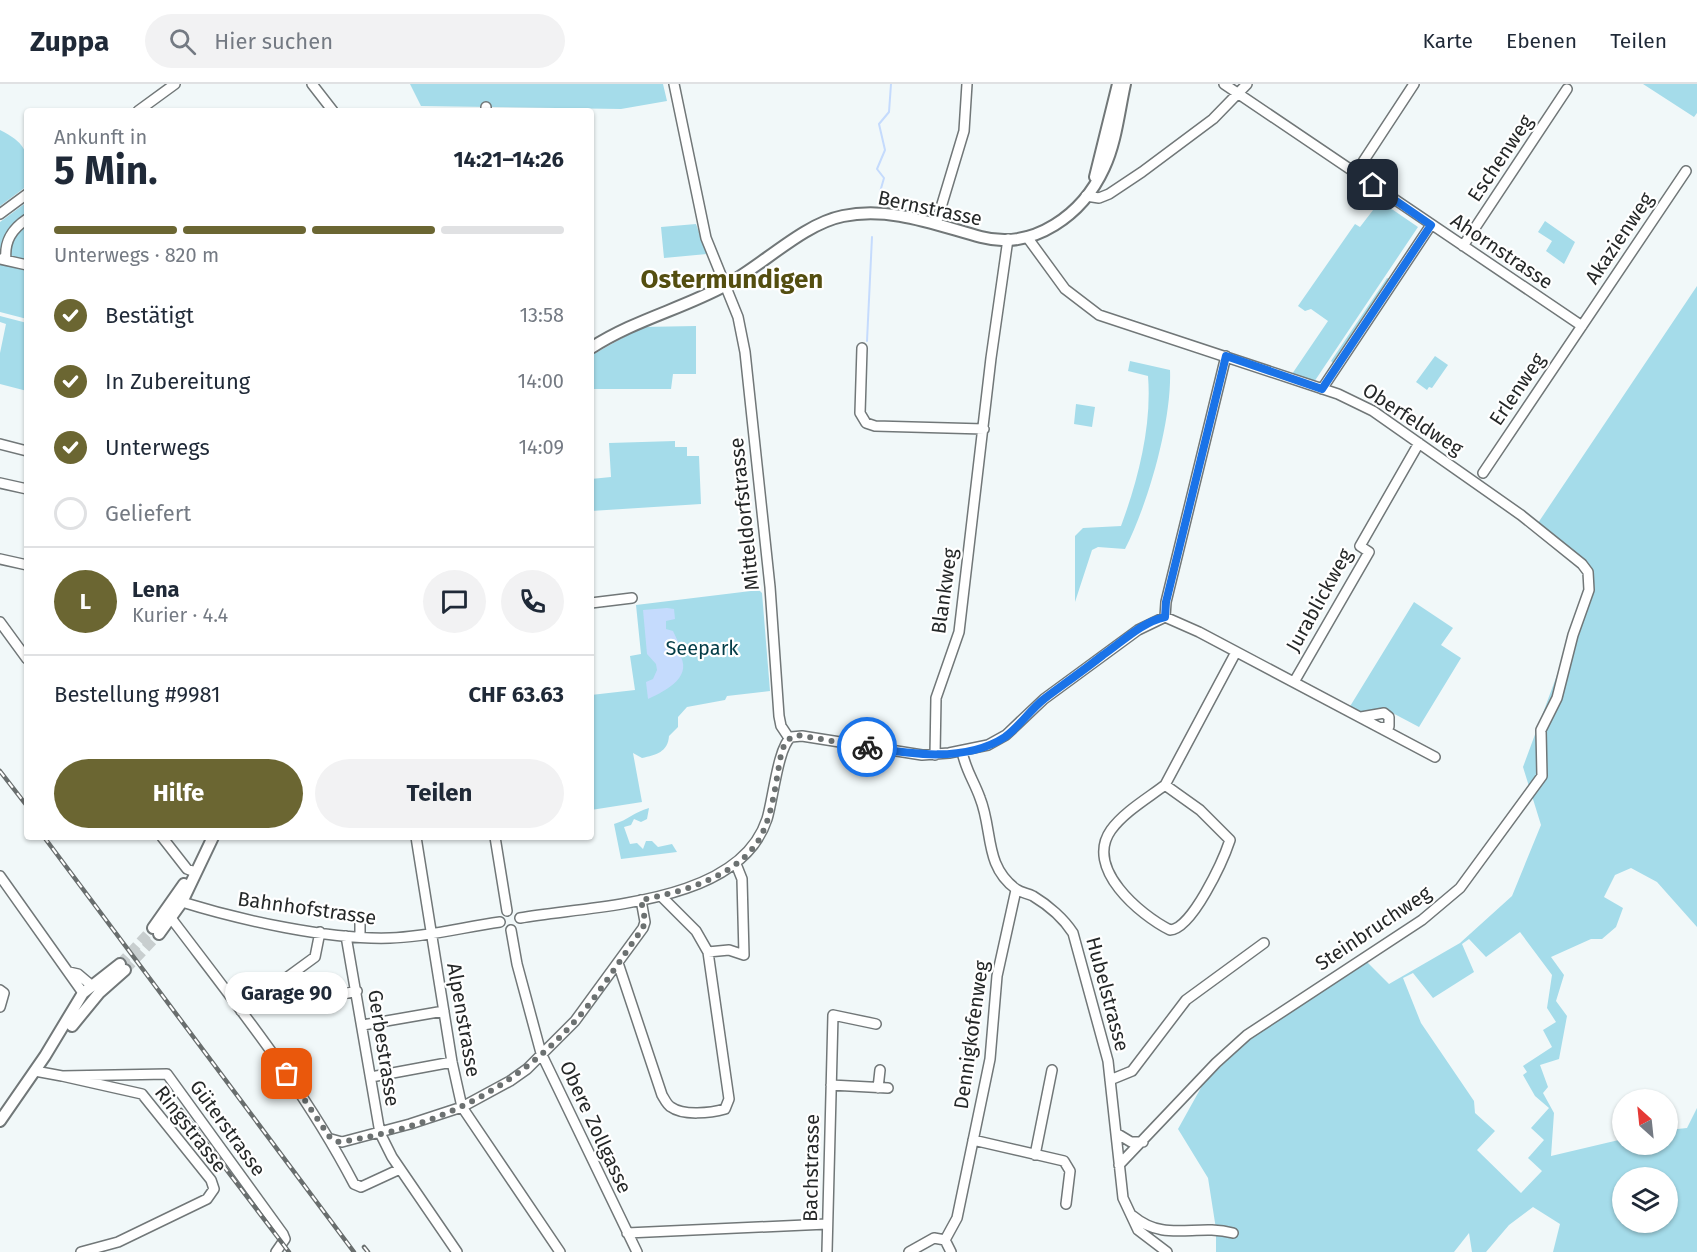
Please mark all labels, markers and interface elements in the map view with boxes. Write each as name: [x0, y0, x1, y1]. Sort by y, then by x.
search box: [145, 14, 565, 68]
text: Zuppa: [30, 25, 109, 58]
icon: search: [166, 25, 199, 58]
text: Hier suchen: [214, 28, 333, 55]
text: Karte: [1422, 28, 1473, 54]
text: Ebenen: [1506, 28, 1577, 54]
text: Teilen: [1610, 28, 1667, 54]
street label: Eschenweg: [1462, 110, 1538, 206]
text: Ankunft in: [54, 125, 147, 149]
text: 14:21–14:26: [453, 146, 564, 173]
text: 5 Min.: [54, 148, 158, 194]
pin: [1347, 159, 1398, 210]
icon: home: [1356, 168, 1389, 201]
street label: Bernstrasse: [876, 185, 984, 231]
street label: Akazienweg: [1580, 187, 1659, 288]
street label: Ahornstrasse: [1446, 208, 1558, 294]
text: Unterwegs · 820 m: [54, 243, 219, 267]
district label: Ostermundigen: [641, 264, 823, 295]
icon: check: [54, 299, 87, 332]
text: Bestätigt: [105, 302, 194, 329]
text: 13:58: [519, 303, 564, 327]
street label: Erlenweg: [1484, 348, 1550, 430]
icon: check: [54, 365, 87, 398]
text: In Zubereitung: [105, 368, 250, 395]
text: 14:00: [518, 369, 564, 393]
street label: Oberfeldweg: [1358, 378, 1468, 461]
icon: check: [54, 431, 87, 464]
text: Unterwegs: [105, 434, 210, 461]
text: 14:09: [518, 435, 564, 459]
street label: Mitteldorfstrasse: [724, 436, 764, 592]
text: Geliefert: [105, 500, 191, 527]
street label: Jurablickweg: [1281, 544, 1358, 656]
street label: Blankweg: [926, 546, 962, 635]
button: chat: [423, 570, 486, 633]
button: phone: [501, 570, 564, 633]
text: Lena: [132, 576, 180, 603]
text: L: [80, 588, 91, 615]
text: Kurier · 4.4: [132, 603, 228, 627]
park label: Seepark: [665, 636, 739, 660]
text: Bestellung #9981: [54, 681, 221, 708]
text: CHF 63.63: [468, 681, 564, 708]
courier: [837, 717, 897, 777]
icon: bike: [851, 731, 884, 764]
button: Hilfe: [54, 759, 303, 828]
button: Teilen: [315, 759, 564, 828]
street label: Steinbruchweg: [1311, 880, 1436, 975]
street label: Bahnhofstrasse: [236, 886, 378, 930]
street label: Hubelstrasse: [1081, 934, 1135, 1054]
street label: Dennigkofenweg: [949, 959, 993, 1111]
street label: Alpenstrasse: [442, 961, 486, 1079]
callout: Garage 90: [226, 972, 348, 1014]
text: Garage 90: [241, 981, 332, 1005]
street label: Gerbestrasse: [363, 988, 405, 1108]
pin: [261, 1048, 312, 1099]
icon: bag: [270, 1057, 303, 1090]
street label: Obere Zollgasse: [555, 1057, 637, 1197]
street label: Güterstrasse: [185, 1075, 271, 1181]
street label: Ringstrasse: [150, 1081, 232, 1177]
north arrow: [1612, 1089, 1678, 1155]
map controls: [1612, 1089, 1678, 1233]
street label: Bachstrasse: [798, 1114, 824, 1222]
button: layers: [1612, 1167, 1678, 1233]

